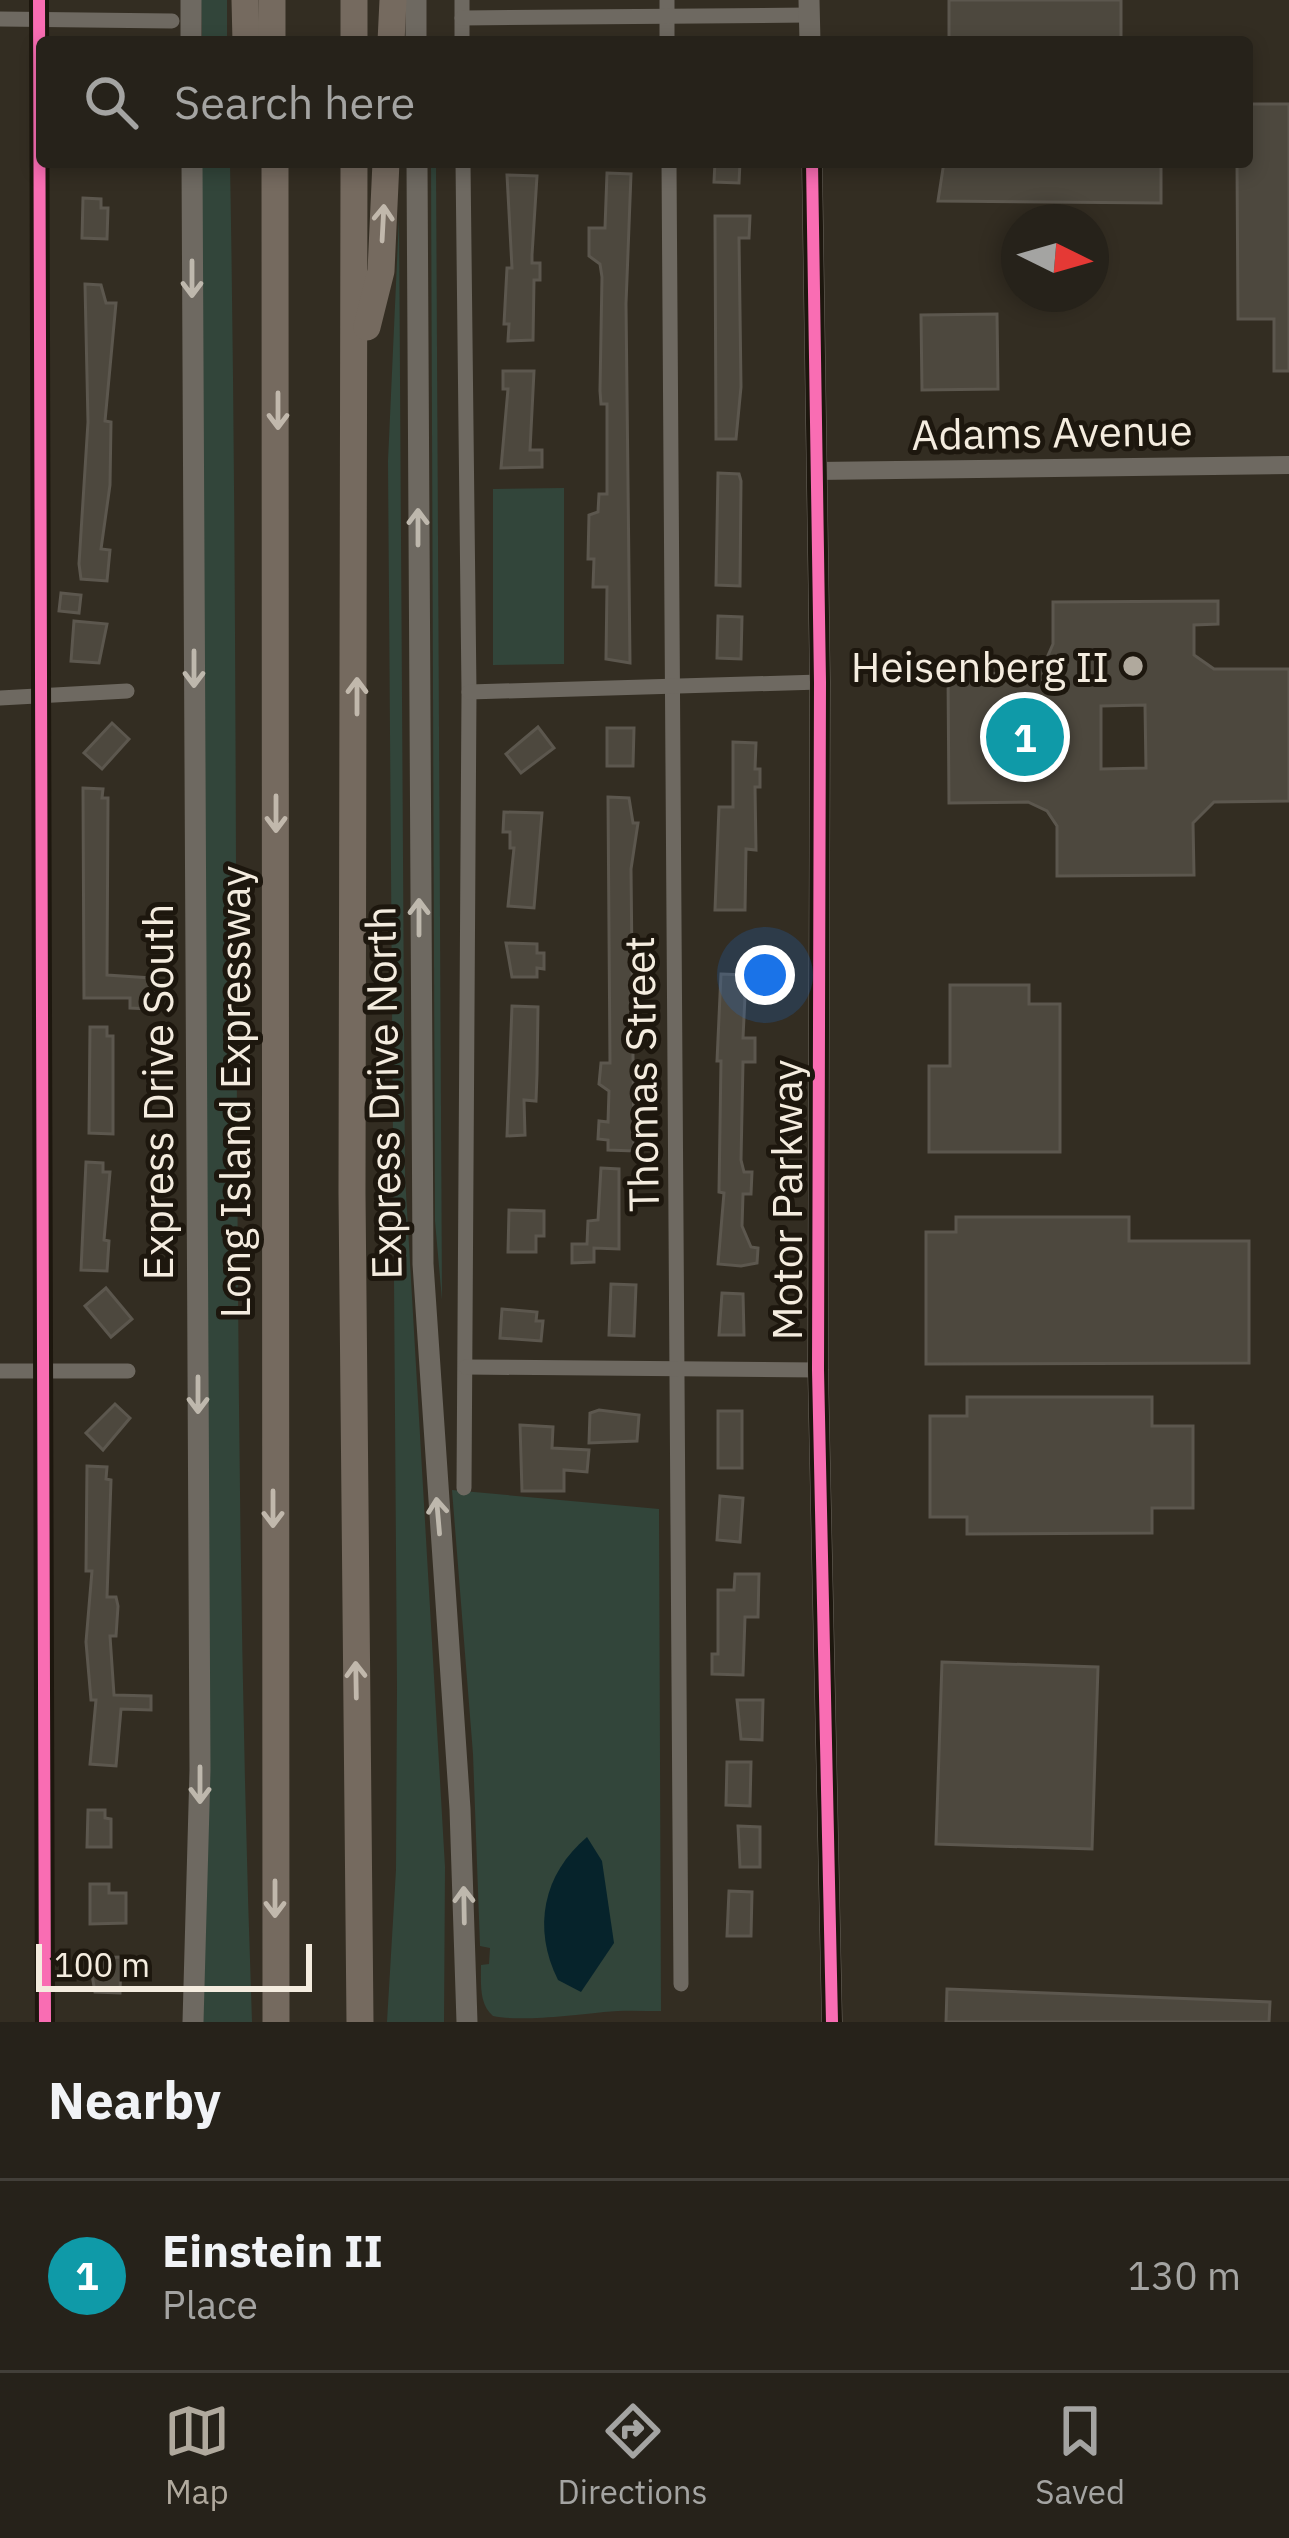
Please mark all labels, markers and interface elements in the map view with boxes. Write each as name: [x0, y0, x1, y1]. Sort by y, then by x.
search box: [36, 36, 1253, 168]
icon: search: [78, 69, 144, 135]
text: Search here: [174, 73, 415, 131]
one-way arrow: [372, 204, 395, 243]
north arrow: [1001, 204, 1109, 312]
one-way arrow: [181, 259, 204, 298]
one-way arrow: [267, 391, 289, 430]
street label: Adams Avenue: [911, 402, 1193, 462]
one-way arrow: [407, 508, 429, 547]
place label: Heisenberg II: [851, 639, 1109, 694]
one-way arrow: [183, 649, 205, 688]
marker: Heisenberg II: [1120, 653, 1146, 679]
one-way arrow: [345, 677, 368, 716]
pin: 1: [986, 692, 1064, 782]
one-way arrow: [265, 794, 287, 833]
street label: Long Island Expressway: [207, 865, 262, 1319]
one-way arrow: [408, 898, 430, 937]
street label: Express Drive South: [130, 904, 185, 1280]
street label: Express Drive North: [352, 906, 414, 1280]
street label: Thomas Street: [611, 936, 671, 1212]
your location: [735, 945, 795, 1005]
street label: Motor Parkway: [759, 1059, 814, 1341]
one-way arrow: [187, 1375, 209, 1414]
one-way arrow: [262, 1489, 285, 1528]
one-way arrow: [426, 1497, 449, 1536]
one-way arrow: [345, 1661, 368, 1700]
one-way arrow: [189, 1765, 211, 1804]
one-way arrow: [264, 1879, 286, 1918]
one-way arrow: [453, 1886, 476, 1925]
scale bar: [36, 1938, 312, 1991]
text: 100 m: [54, 1943, 150, 1986]
text: Nearby: [48, 2067, 221, 2133]
text: Einstein II: [162, 2221, 383, 2279]
text: 1: [75, 2250, 99, 2301]
text: 130 m: [1128, 2250, 1241, 2301]
text: Place: [162, 2279, 258, 2330]
tab: Map: [164, 2398, 230, 2513]
tab: Directions: [558, 2398, 708, 2513]
tab: Saved: [1035, 2398, 1125, 2513]

